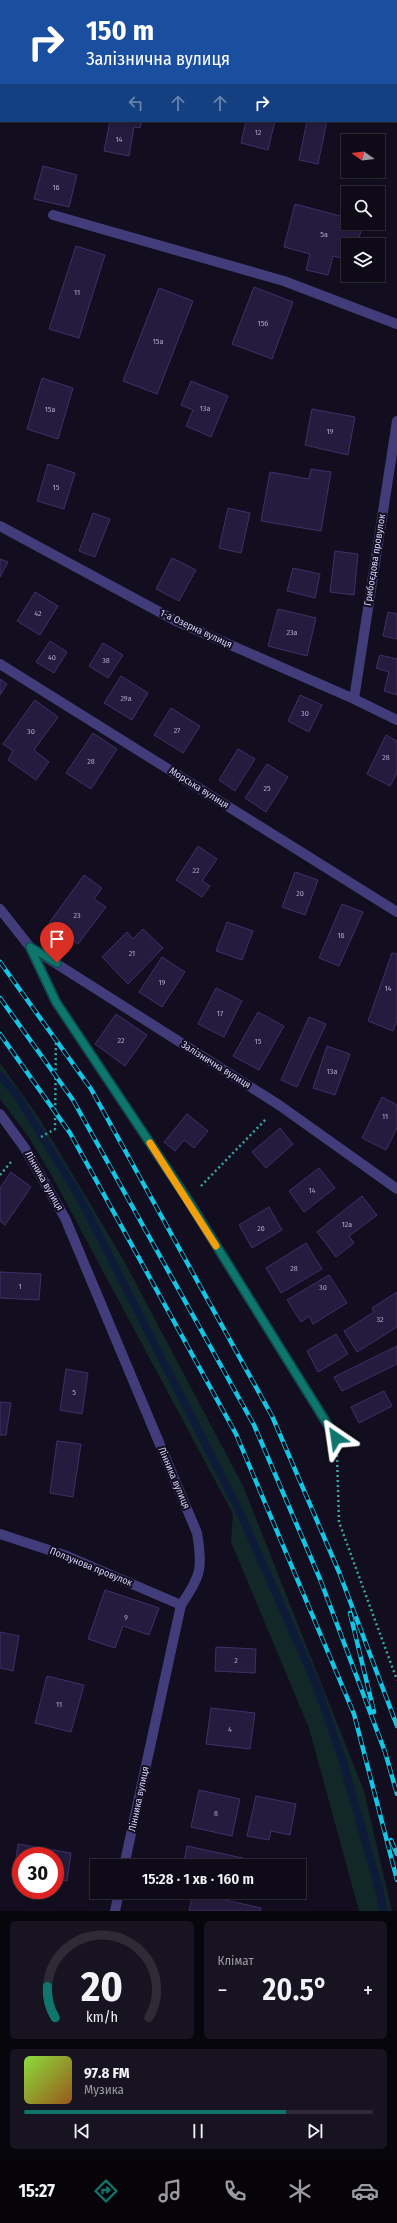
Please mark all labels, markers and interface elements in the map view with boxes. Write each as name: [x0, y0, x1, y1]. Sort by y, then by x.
text: 150 m: [86, 14, 154, 47]
icon: right: [20, 16, 72, 68]
text: Залізнична вулиця: [86, 48, 230, 70]
icon: left: [125, 92, 147, 114]
icon: ahead: [167, 92, 189, 114]
icon: ahead: [209, 92, 231, 114]
icon: right: [251, 92, 273, 114]
house number: 12: [255, 128, 262, 137]
north arrow: [341, 134, 385, 178]
map controls: [341, 134, 385, 282]
house number: 14: [116, 135, 123, 144]
house number: 16: [52, 183, 60, 192]
button: search: [341, 186, 385, 230]
house number: 5а: [320, 230, 328, 239]
button: layers: [341, 238, 385, 282]
house number: 11: [74, 288, 80, 297]
house number: 15б: [258, 319, 268, 328]
house number: 15а: [153, 337, 163, 346]
house number: 13а: [200, 404, 210, 413]
house number: 15а: [45, 405, 55, 414]
house number: 19: [326, 427, 334, 436]
house number: 15: [53, 483, 60, 492]
street label: Грибоєдова провулок: [362, 513, 388, 607]
street label: 1-а Озерна вулиця: [158, 607, 234, 651]
house number: 42: [34, 609, 42, 618]
house number: 23а: [286, 628, 298, 637]
house number: 40: [48, 653, 56, 662]
house number: 38: [102, 656, 110, 665]
house number: 29а: [120, 694, 132, 703]
house number: 30: [301, 709, 309, 718]
house number: 27: [174, 726, 181, 735]
house number: 30: [27, 727, 35, 736]
house number: 28: [382, 753, 390, 762]
house number: 28: [87, 757, 95, 766]
street label: Морська вулиця: [167, 765, 231, 811]
house number: 25: [263, 784, 271, 793]
house number: 22: [192, 866, 200, 875]
house number: 20: [296, 889, 304, 898]
house number: 23: [73, 911, 81, 920]
pin: [40, 922, 74, 963]
icon: arrive: [46, 928, 68, 950]
house number: 16: [337, 931, 345, 940]
house number: 21: [129, 949, 135, 958]
house number: 19: [158, 978, 166, 987]
house number: 14: [385, 984, 392, 993]
house number: 17: [217, 1009, 224, 1018]
house number: 22: [117, 1036, 125, 1045]
house number: 15: [255, 1037, 262, 1046]
street label: Залізнична вулиця: [179, 1038, 254, 1091]
house number: 13а: [327, 1067, 337, 1076]
house number: 11: [382, 1112, 388, 1121]
street label: Лінника вулиця: [22, 1149, 67, 1213]
house number: 14: [309, 1186, 316, 1195]
house number: 12а: [342, 1220, 352, 1229]
house number: 26: [257, 1224, 265, 1233]
house number: 28: [290, 1264, 298, 1273]
house number: 1: [18, 1282, 22, 1291]
house number: 30: [319, 1283, 327, 1292]
house number: 32: [376, 1315, 384, 1324]
house number: 5: [72, 1388, 76, 1397]
position arrow: [315, 1417, 357, 1459]
street label: Лінника вулиця: [156, 1445, 193, 1511]
street label: Ползунова провулок: [48, 1545, 134, 1589]
house number: 9: [124, 1613, 128, 1622]
house number: 2: [234, 1656, 238, 1665]
house number: 11: [56, 1700, 62, 1709]
house number: 4: [228, 1725, 232, 1734]
street label: Лінника вулиця: [125, 1765, 152, 1833]
house number: 8: [214, 1809, 218, 1818]
speed limit sign: 30: [12, 1847, 64, 1899]
text: 15:28 · 1 хв · 160 m: [142, 1870, 254, 1888]
text: Клімат: [218, 1953, 254, 1968]
text: 20: [80, 1962, 123, 2012]
text: 20.5°: [263, 1972, 328, 2008]
text: −: [218, 1977, 227, 2004]
text: +: [363, 1977, 373, 2004]
text: km/h: [86, 2009, 118, 2026]
text: 97.8 FM: [84, 2064, 130, 2082]
text: Музика: [84, 2082, 124, 2097]
icon: previous: [71, 2120, 93, 2142]
icon: pause: [187, 2120, 209, 2142]
icon: next: [304, 2120, 326, 2142]
icon: directions: [92, 2177, 120, 2205]
icon: music: [156, 2177, 184, 2205]
icon: phone: [221, 2177, 249, 2205]
icon: climate: [286, 2177, 314, 2205]
icon: car: [351, 2177, 379, 2205]
text: 15:27: [18, 2180, 55, 2202]

